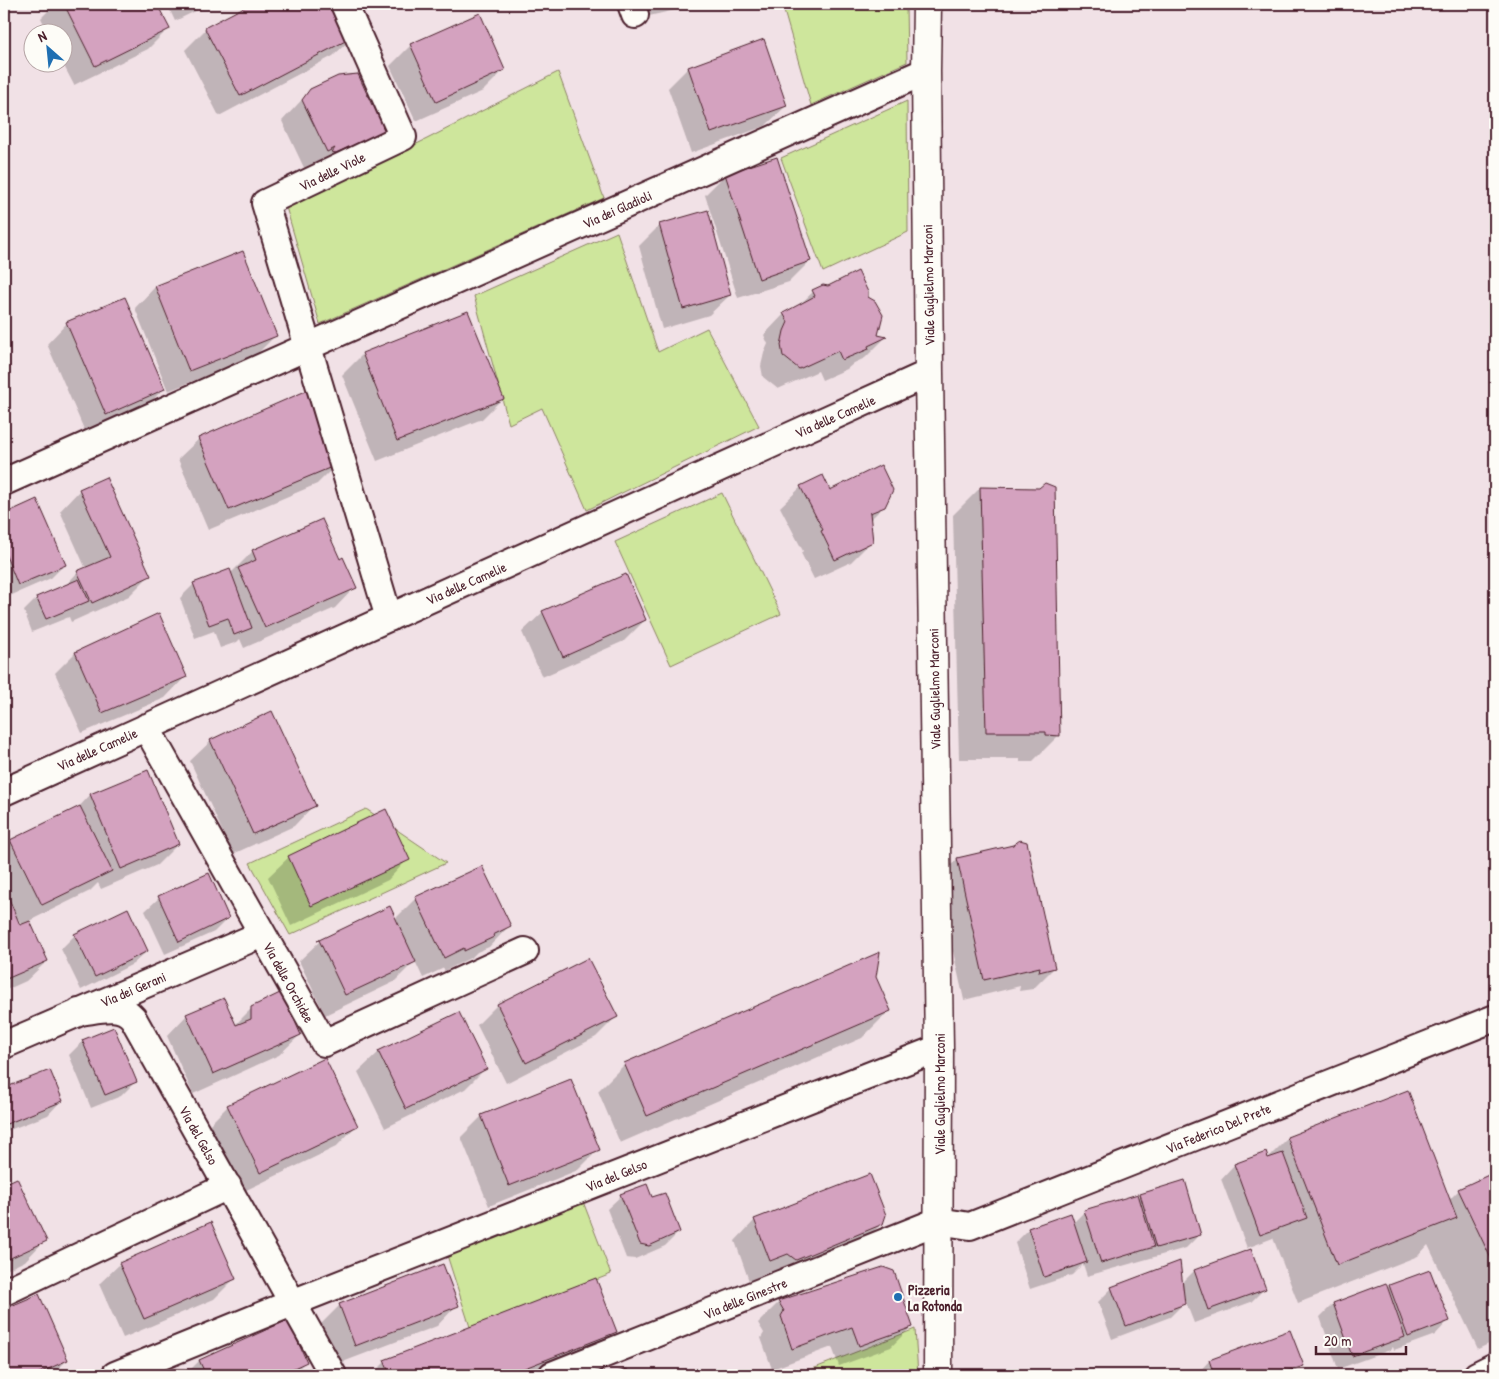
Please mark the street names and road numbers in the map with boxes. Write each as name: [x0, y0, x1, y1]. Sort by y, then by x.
street label: Via delle Viole: [296, 147, 369, 195]
street label: Via dei Gladioli: [579, 185, 655, 233]
street label: Viale Guglielmo Marconi: [917, 224, 940, 346]
street label: Via delle Camelie: [792, 390, 879, 442]
street label: Via delle Camelie: [423, 557, 510, 609]
street label: Viale Guglielmo Marconi: [923, 628, 946, 750]
street label: Via delle Camelie: [54, 723, 141, 775]
street label: Via delle Orchidee: [259, 938, 319, 1026]
street label: Via dei Gerani: [97, 967, 169, 1011]
street label: Viale Guglielmo Marconi: [930, 1033, 950, 1155]
street label: Via Federico Del Prete: [1163, 1098, 1274, 1158]
street label: Via del Gelso: [175, 1102, 223, 1168]
street label: Via del Gelso: [582, 1154, 650, 1196]
street label: Via delle Ginestre: [700, 1272, 790, 1323]

